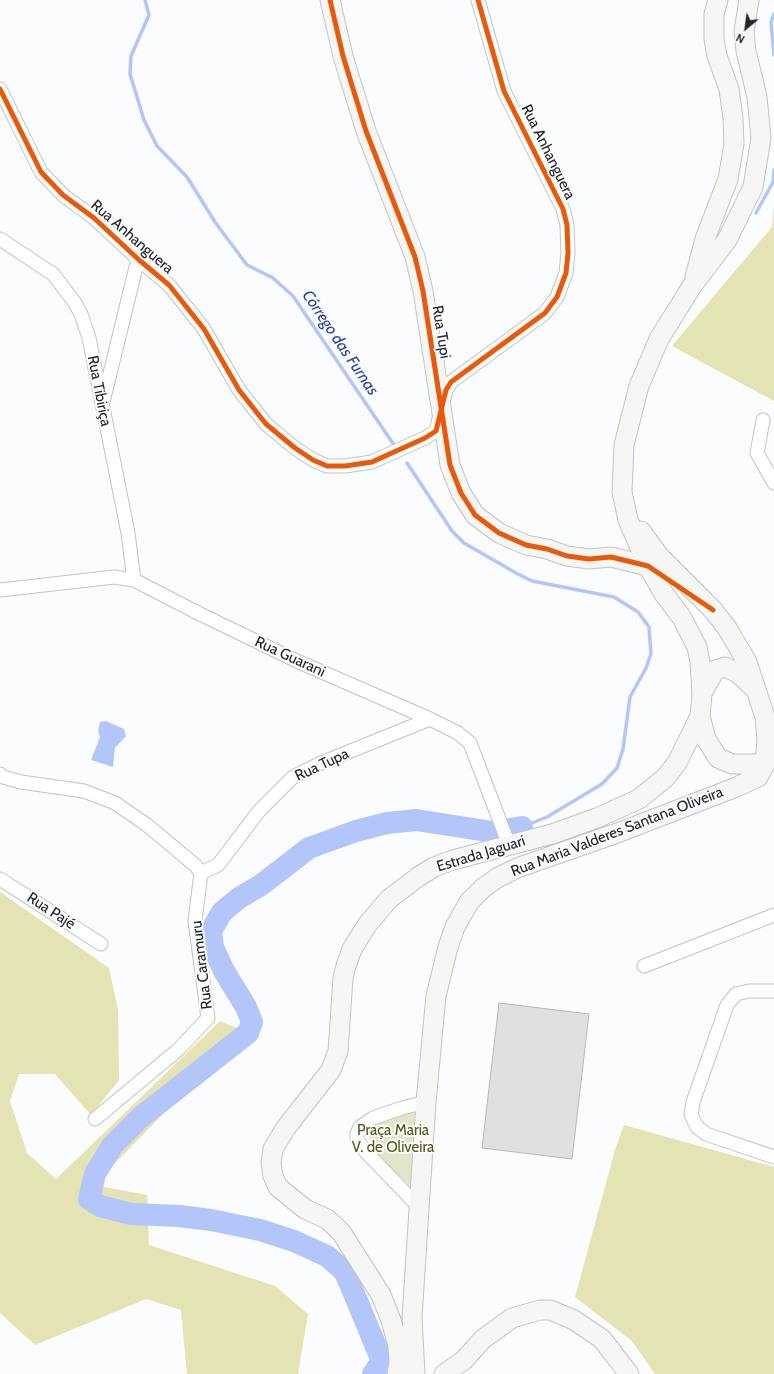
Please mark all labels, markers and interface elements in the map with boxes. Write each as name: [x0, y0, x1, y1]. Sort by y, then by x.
north arrow: [726, 8, 766, 48]
text: N: [733, 30, 747, 47]
street label: Rua Anhanguera: [517, 102, 579, 202]
street label: Rua Anhanguera: [87, 196, 177, 278]
water label: Córrego das Furnas: [298, 287, 382, 399]
street label: Rua Tupi: [428, 304, 454, 360]
street label: Rua Tibiriça: [83, 354, 115, 428]
street label: Rua Guarani: [252, 633, 328, 681]
street label: Rua Tupa: [292, 745, 352, 785]
street label: Rua Maria Valderes Santana Oliveira: [508, 783, 726, 881]
street label: Estrada Jaguari: [435, 832, 527, 876]
street label: Rua Pajé: [24, 889, 78, 933]
street label: Rua Caramuru: [188, 920, 216, 1010]
park label: Praça Maria V. de Oliveira: [352, 1122, 434, 1157]

